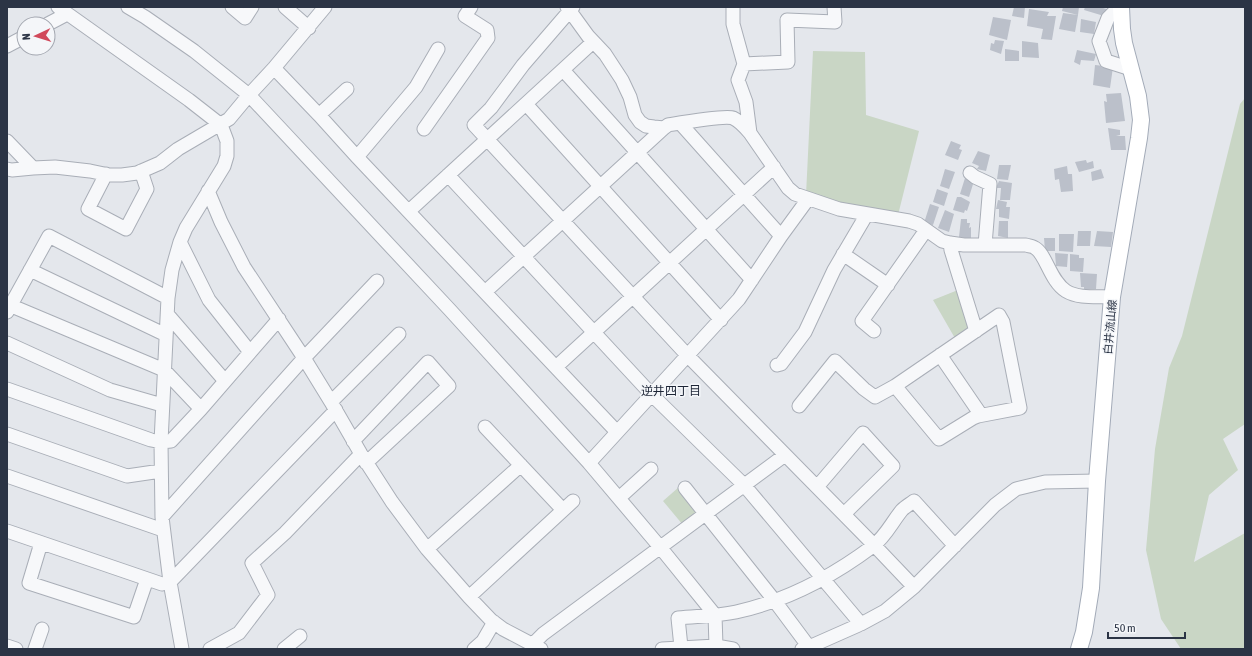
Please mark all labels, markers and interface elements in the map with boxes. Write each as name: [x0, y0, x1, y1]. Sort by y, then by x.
north arrow: [16, 16, 56, 56]
text: N: [20, 33, 32, 40]
street label: 白井流山線: [1102, 299, 1118, 355]
district label: 逆井四丁目: [641, 384, 701, 398]
scale bar: [1108, 614, 1185, 640]
text: 50 m: [1114, 621, 1136, 635]

